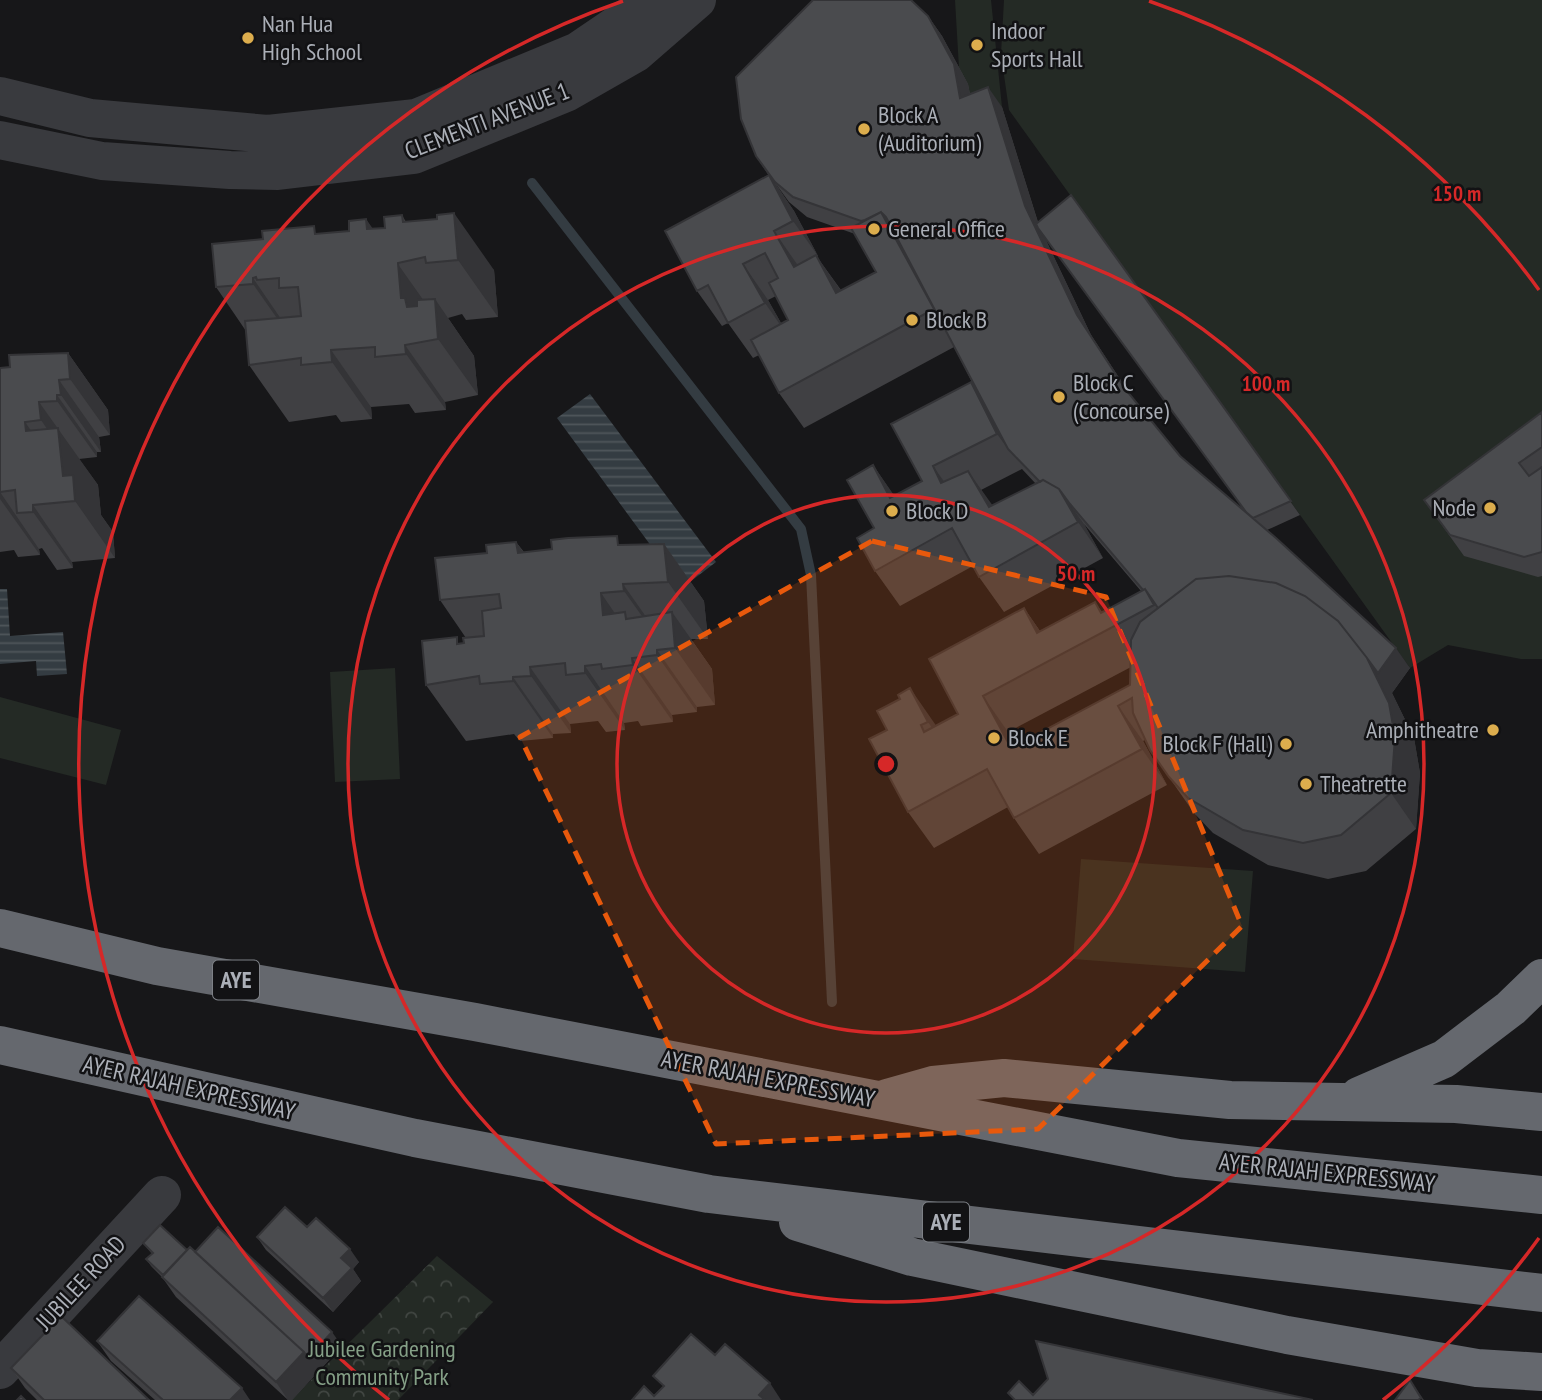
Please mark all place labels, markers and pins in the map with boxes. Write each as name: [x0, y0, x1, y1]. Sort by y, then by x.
place label: Nan Hua High School: [262, 8, 362, 67]
place label: Indoor Sports Hall: [991, 15, 1083, 74]
marker: Nan Hua High School: [240, 30, 256, 46]
marker: Indoor Sports Hall: [969, 37, 985, 53]
place label: Block A (Auditorium): [878, 99, 982, 158]
marker: Block A (Auditorium): [856, 121, 872, 137]
place label: General Office: [888, 213, 1005, 244]
marker: General Office: [866, 221, 882, 237]
place label: Block B: [926, 304, 987, 335]
marker: Block B: [904, 312, 920, 328]
place label: Block C (Concourse): [1073, 367, 1169, 426]
marker: Block C (Concourse): [1051, 389, 1067, 405]
place label: Node: [1432, 492, 1476, 523]
place label: Block D: [906, 495, 968, 526]
marker: Node: [1482, 500, 1498, 516]
marker: Block D: [884, 503, 900, 519]
place label: Amphitheatre: [1366, 714, 1479, 745]
place label: Block E: [1008, 722, 1068, 753]
marker: Amphitheatre: [1485, 722, 1501, 738]
place label: Block F (Hall): [1163, 728, 1272, 759]
marker: Block E: [986, 730, 1002, 746]
marker: Block F (Hall): [1278, 736, 1294, 752]
centre of rings: [874, 752, 898, 776]
place label: Theatrette: [1320, 768, 1407, 799]
marker: Theatrette: [1298, 776, 1314, 792]

